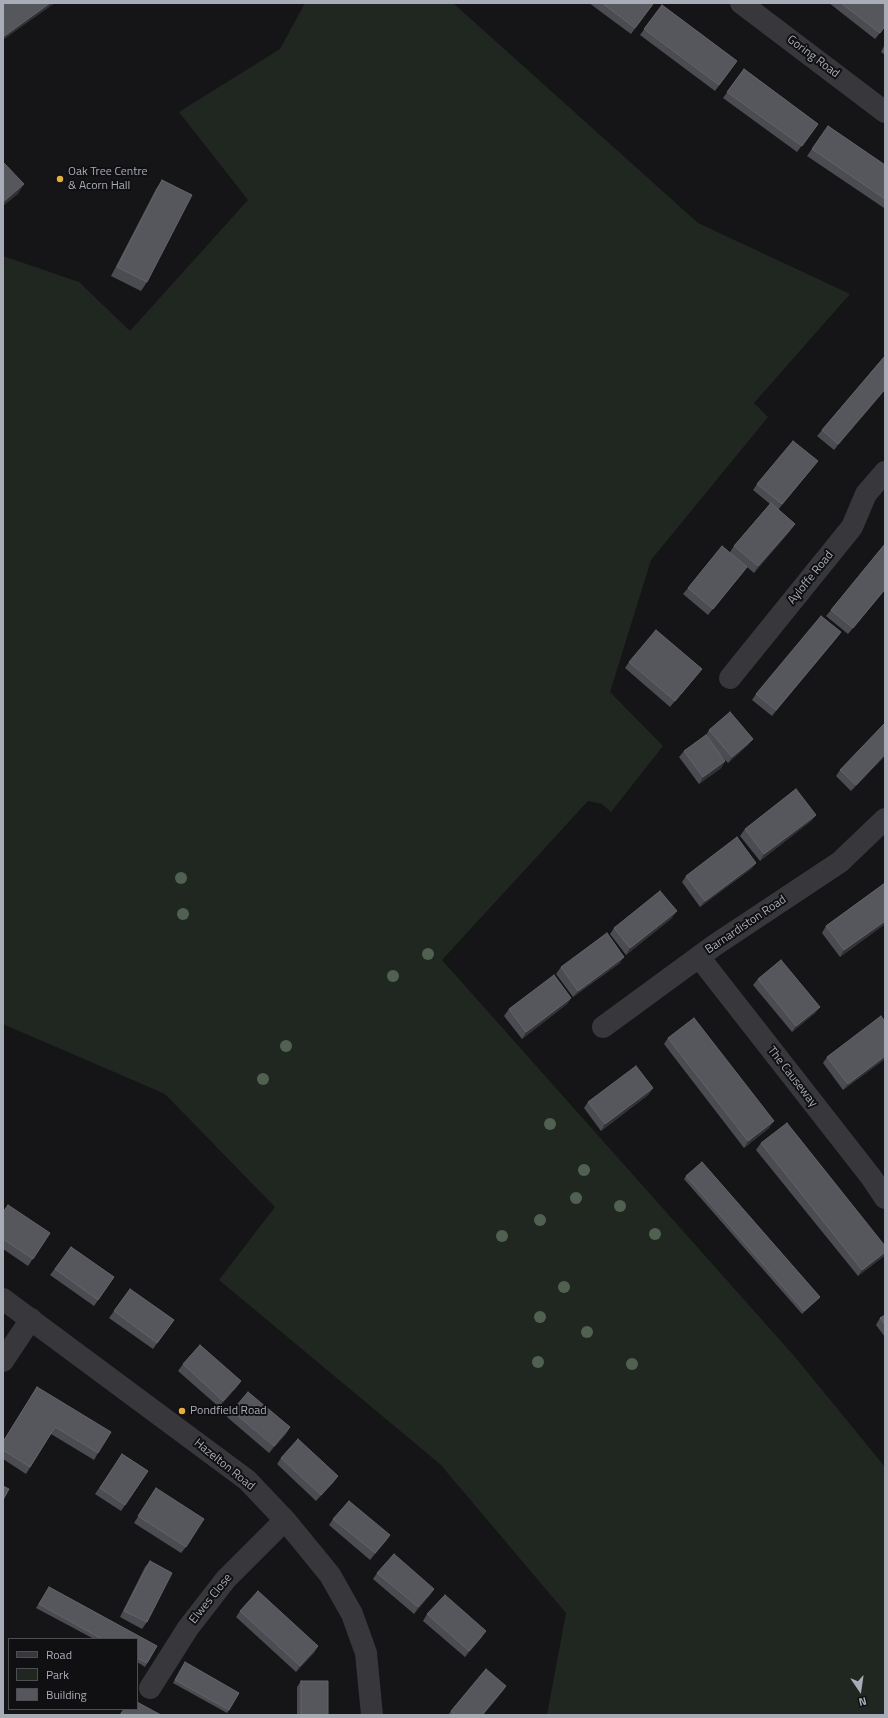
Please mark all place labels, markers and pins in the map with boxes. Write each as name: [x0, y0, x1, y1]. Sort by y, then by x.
place label: Oak Tree Centre & Acorn Hall: [68, 165, 148, 193]
marker: Oak Tree Centre & Acorn Hall: [55, 174, 65, 184]
place label: Pondfield Road: [190, 1404, 267, 1418]
marker: Pondfield Road: [177, 1406, 187, 1416]

